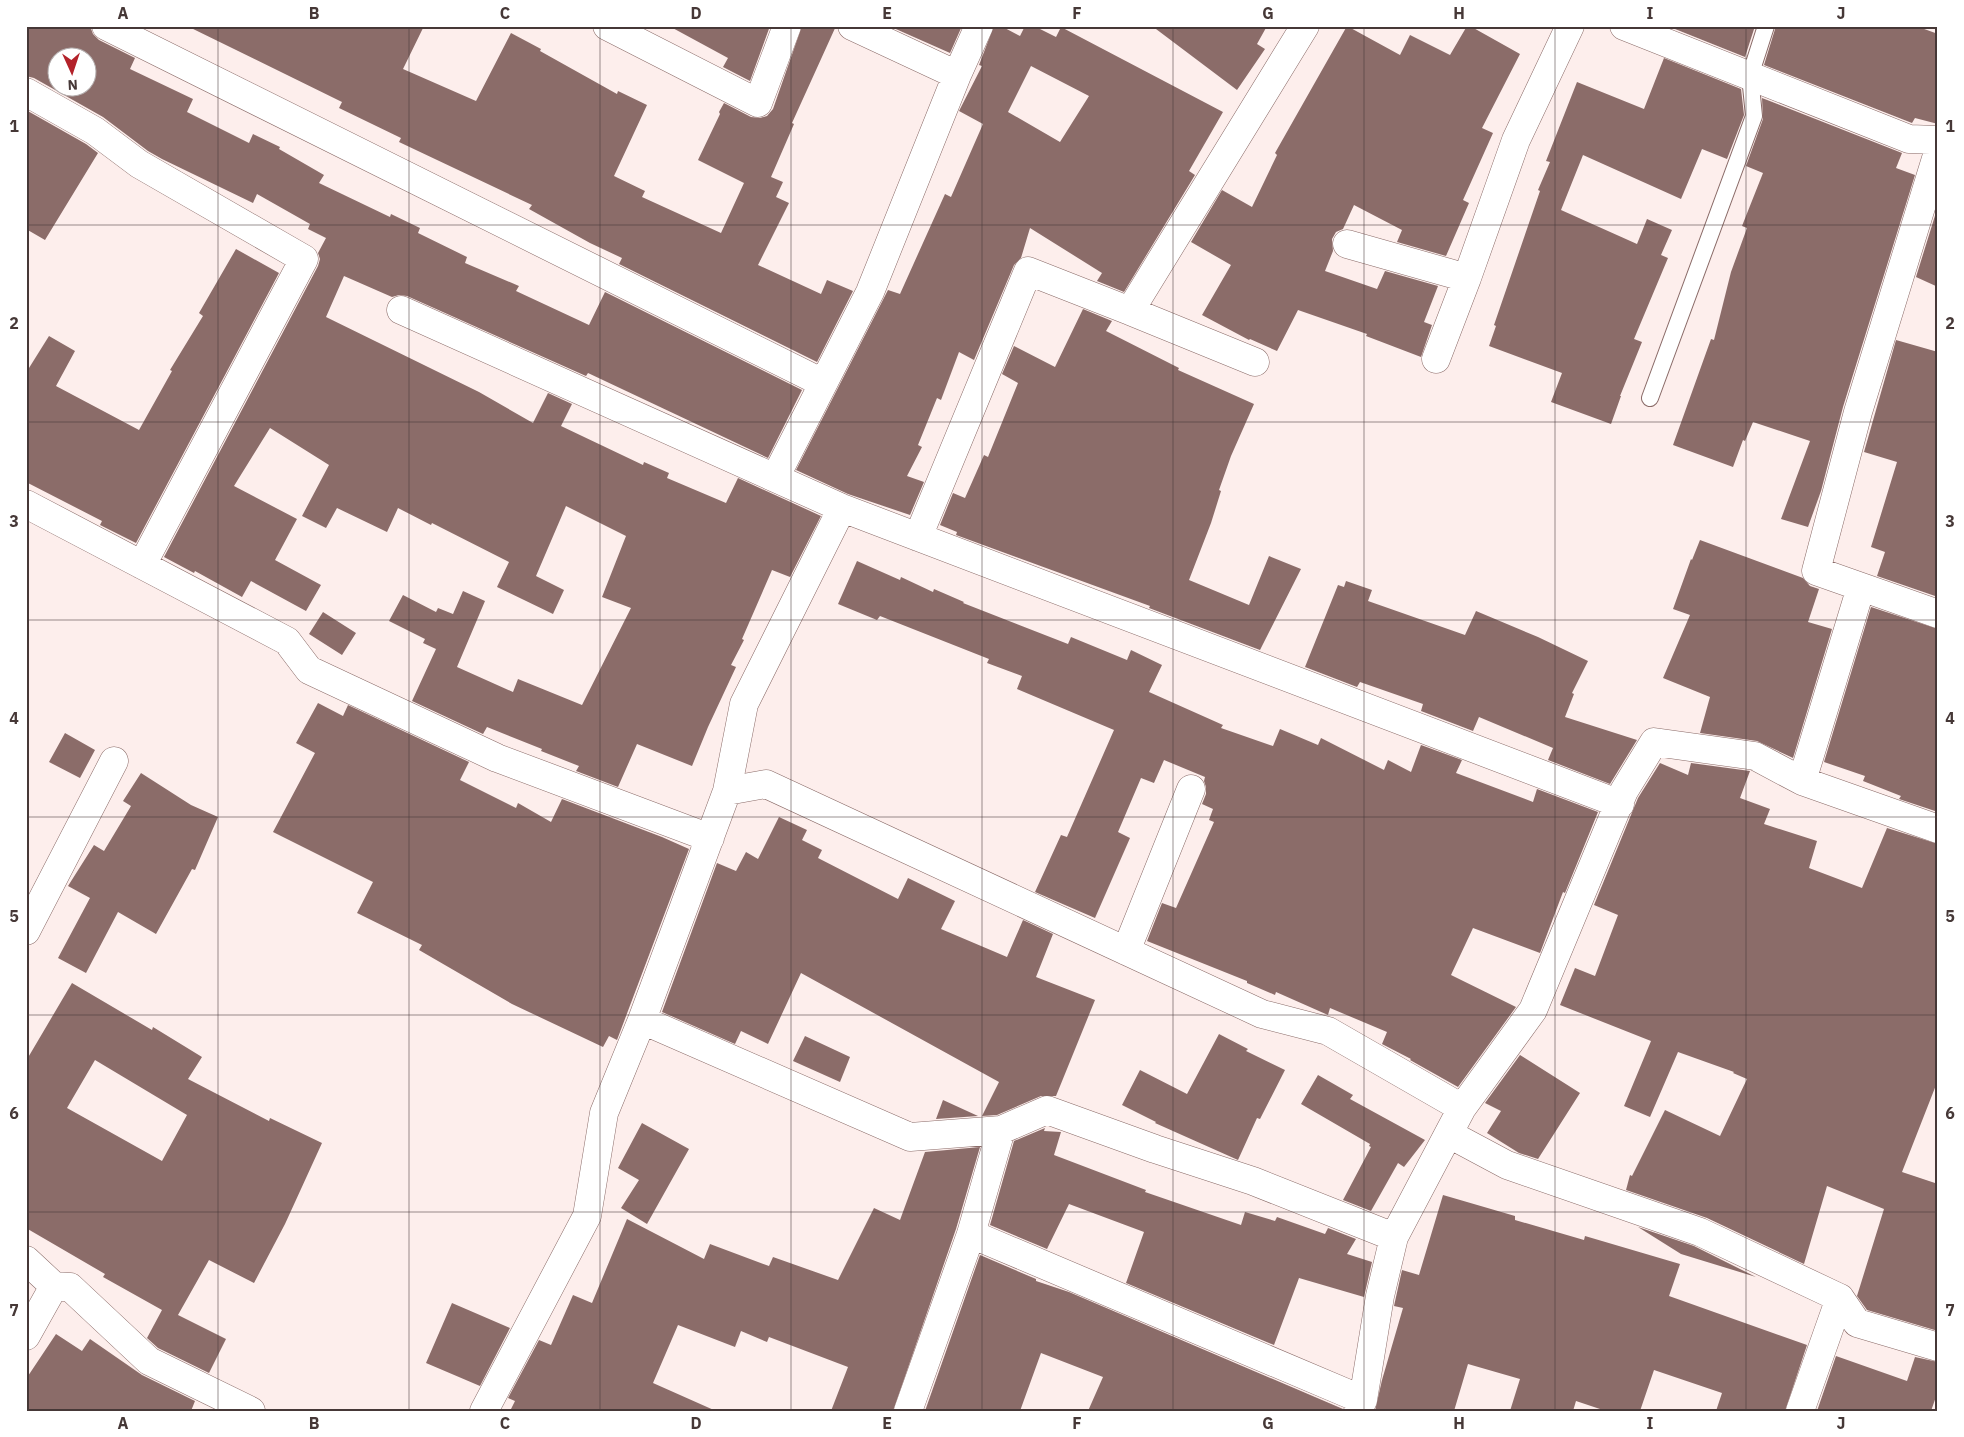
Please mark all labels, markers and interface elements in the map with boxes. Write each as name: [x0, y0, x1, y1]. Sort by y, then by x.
text: A: [118, 3, 129, 23]
text: B: [309, 3, 320, 23]
text: C: [500, 3, 510, 23]
text: D: [690, 3, 702, 23]
text: E: [882, 3, 892, 23]
text: F: [1072, 3, 1082, 23]
text: G: [1262, 3, 1274, 23]
text: H: [1453, 3, 1465, 23]
text: I: [1647, 3, 1654, 23]
text: J: [1837, 3, 1845, 23]
north arrow: [48, 48, 98, 98]
text: N: [67, 76, 78, 94]
text: 1: [9, 116, 19, 136]
text: 1: [1945, 116, 1955, 136]
text: 2: [9, 313, 19, 333]
text: 2: [1945, 313, 1955, 333]
text: 3: [9, 511, 19, 531]
text: 3: [1945, 511, 1955, 531]
text: 4: [9, 708, 19, 728]
text: 4: [1945, 708, 1955, 728]
text: 5: [9, 906, 19, 926]
text: 5: [1945, 906, 1955, 926]
text: 6: [9, 1103, 19, 1123]
text: 6: [1945, 1103, 1955, 1123]
text: 7: [9, 1300, 19, 1320]
text: 7: [1945, 1300, 1955, 1320]
text: A: [118, 1413, 129, 1433]
text: B: [309, 1413, 320, 1433]
text: C: [500, 1413, 510, 1433]
text: D: [690, 1413, 702, 1433]
text: E: [882, 1413, 892, 1433]
text: F: [1072, 1413, 1082, 1433]
text: G: [1262, 1413, 1274, 1433]
text: H: [1453, 1413, 1465, 1433]
text: I: [1647, 1413, 1654, 1433]
text: J: [1837, 1413, 1845, 1433]

